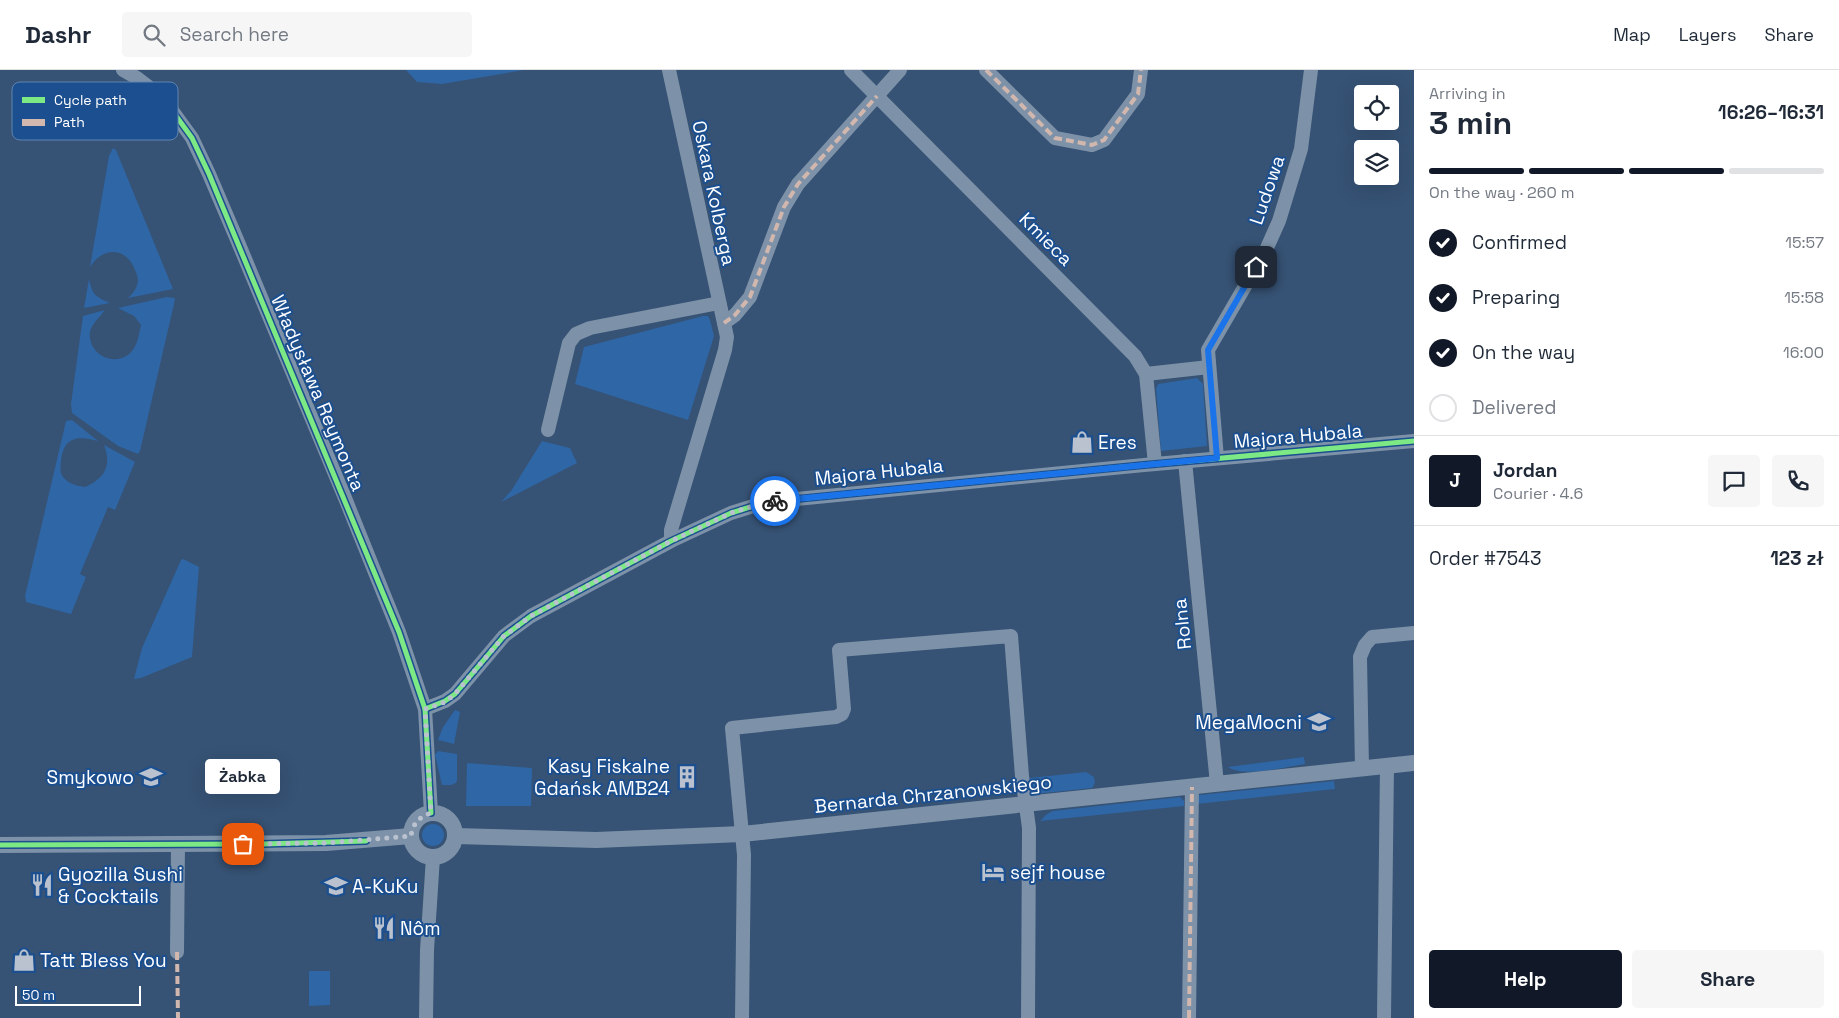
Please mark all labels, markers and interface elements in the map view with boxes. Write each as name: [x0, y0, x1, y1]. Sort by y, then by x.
search box: [122, 12, 472, 57]
text: Dashr: [25, 19, 92, 50]
icon: search: [140, 21, 168, 49]
text: Search here: [180, 22, 289, 47]
text: Map: [1613, 23, 1651, 46]
text: Layers: [1679, 23, 1736, 46]
text: Share: [1764, 23, 1814, 46]
legend: [12, 82, 178, 140]
text: Arriving in: [1429, 83, 1506, 104]
map controls: [1354, 85, 1399, 185]
button: locate: [1354, 85, 1399, 130]
text: Cycle path: [54, 91, 127, 109]
text: 16:26–16:31: [1718, 100, 1824, 125]
text: 3 min: [1429, 103, 1512, 143]
text: Path: [54, 113, 85, 131]
street label: Oskara Kolberga: [686, 118, 742, 268]
button: layers: [1354, 140, 1399, 185]
street label: Ludowa: [1244, 152, 1291, 228]
text: On the way · 260 m: [1429, 182, 1575, 203]
street label: Kmieca: [1014, 207, 1078, 271]
icon: check: [1429, 229, 1457, 257]
text: Confirmed: [1472, 230, 1567, 255]
text: 15:57: [1785, 232, 1824, 253]
pin: [1235, 246, 1277, 288]
icon: home: [1242, 253, 1270, 281]
icon: check: [1429, 284, 1457, 312]
text: Preparing: [1472, 285, 1560, 310]
text: 15:58: [1784, 287, 1824, 308]
street label: Władysława Reymonta: [265, 291, 371, 495]
icon: check: [1429, 339, 1457, 367]
text: On the way: [1472, 340, 1575, 365]
text: 16:00: [1783, 342, 1824, 363]
text: Delivered: [1472, 395, 1557, 420]
street label: Majora Hubala: [1233, 418, 1364, 454]
shop icon: Eres: [1069, 429, 1095, 455]
place label: Eres: [1098, 430, 1137, 455]
street label: Majora Hubala: [813, 453, 945, 491]
button: chat: [1708, 455, 1760, 507]
button: phone: [1772, 455, 1824, 507]
text: Jordan: [1493, 458, 1558, 483]
text: J: [1449, 468, 1461, 493]
courier: [750, 476, 800, 526]
text: Courier · 4.6: [1493, 483, 1583, 504]
icon: bike: [761, 487, 789, 515]
text: Order #7543: [1429, 546, 1541, 571]
text: 123 zł: [1770, 546, 1824, 571]
street label: Rolna: [1167, 597, 1197, 651]
school or university icon: MegaMocni: [1306, 709, 1332, 735]
place label: MegaMocni: [1195, 710, 1302, 735]
place label: Kasy Fiskalne Gdańsk AMB24: [534, 754, 670, 801]
callout: Żabka: [206, 759, 280, 794]
school or university icon: Smykowo: [138, 764, 164, 790]
building icon: Kasy Fiskalne Gdańsk AMB24: [674, 764, 700, 790]
place label: Smykowo: [46, 765, 134, 790]
text: Żabka: [219, 766, 266, 787]
street label: Bernarda Chrzanowskiego: [813, 769, 1053, 819]
pin: [222, 823, 264, 865]
icon: bag: [229, 830, 257, 858]
hotel icon: sejf house: [980, 859, 1006, 885]
place label: sejf house: [1010, 860, 1106, 885]
place label: Gyozilla Sushi & Cocktails: [58, 862, 183, 909]
restaurant icon: Gyozilla Sushi & Cocktails: [29, 872, 55, 898]
school or university icon: A-KuKu: [323, 873, 349, 899]
place label: A-KuKu: [352, 874, 418, 899]
restaurant icon: Nôm: [371, 915, 397, 941]
place label: Nôm: [400, 916, 441, 941]
shop icon: Tatt Bless You: [11, 947, 37, 973]
place label: Tatt Bless You: [40, 948, 167, 973]
button: Help: [1429, 950, 1622, 1008]
button: Share: [1632, 950, 1824, 1008]
scale bar: [15, 983, 141, 1006]
text: 50 m: [22, 986, 55, 1004]

